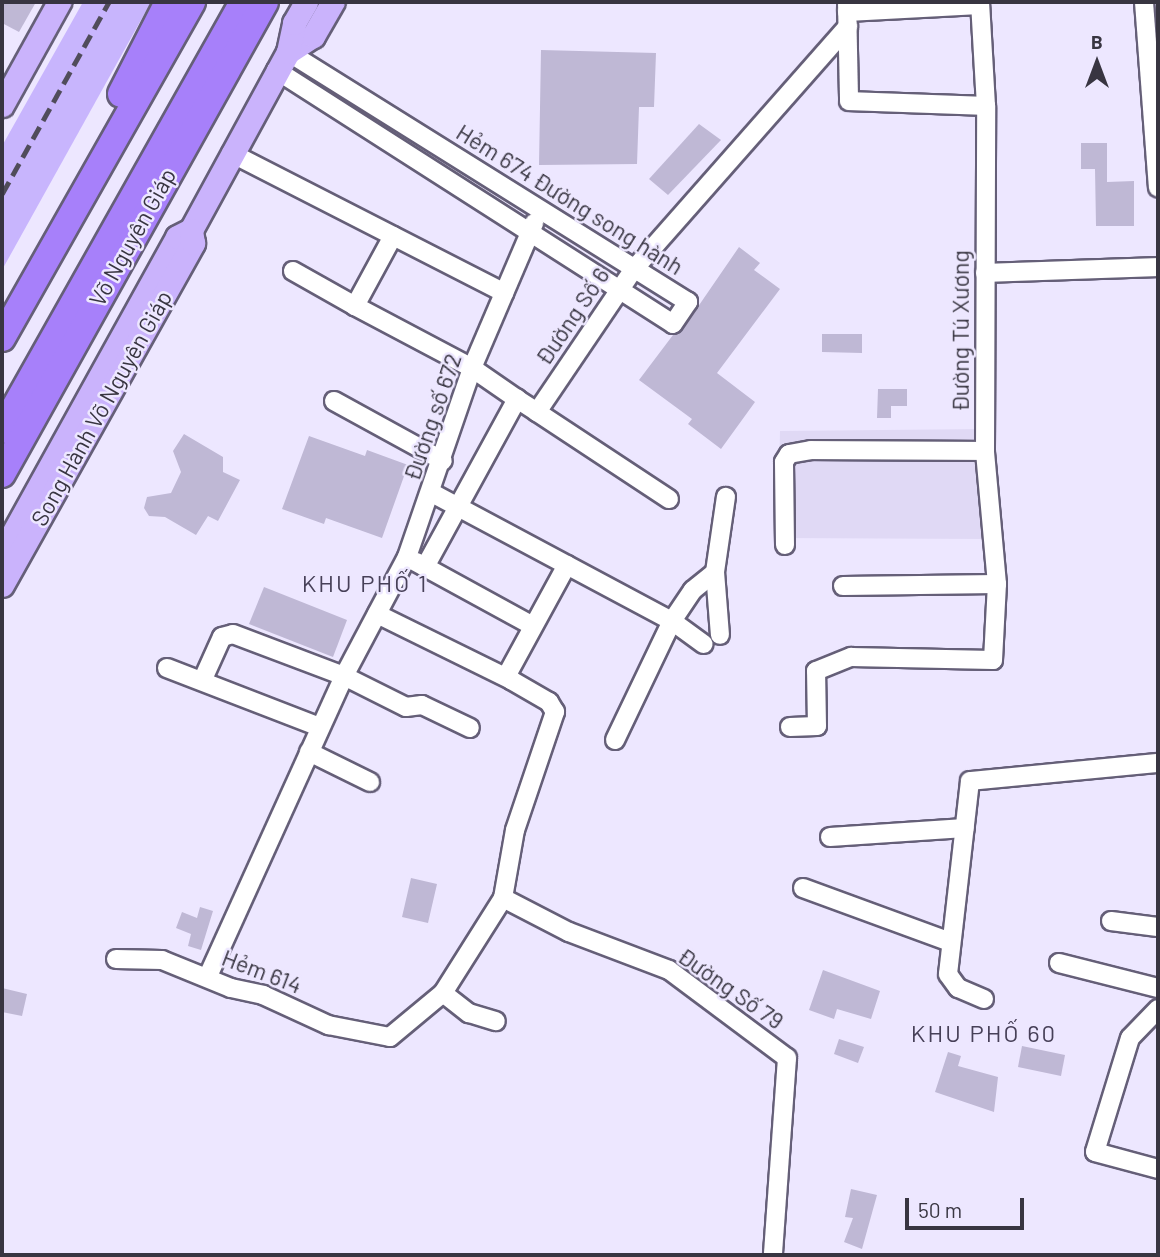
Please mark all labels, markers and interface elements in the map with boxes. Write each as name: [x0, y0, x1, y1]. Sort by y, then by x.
north arrow: [1062, 28, 1132, 98]
text: B: [1091, 30, 1103, 53]
street label: Hẻm 674 Đường song hành: [452, 118, 688, 280]
street label: Võ Nguyên Giáp: [83, 163, 181, 311]
street label: Đường Tú Xương: [946, 250, 974, 412]
street label: Đường Số 6: [529, 262, 615, 370]
street label: Song Hành Võ Nguyên Giáp: [25, 286, 177, 530]
street label: Đường số 672: [397, 350, 467, 484]
district label: KHU PHỐ 1: [303, 569, 427, 597]
street label: Đường Số 79: [673, 942, 789, 1034]
street label: Hẻm 614: [218, 943, 306, 999]
district label: KHU PHỐ 60: [912, 1019, 1056, 1047]
scale bar: [908, 1184, 1027, 1228]
text: 50 m: [918, 1197, 962, 1222]

